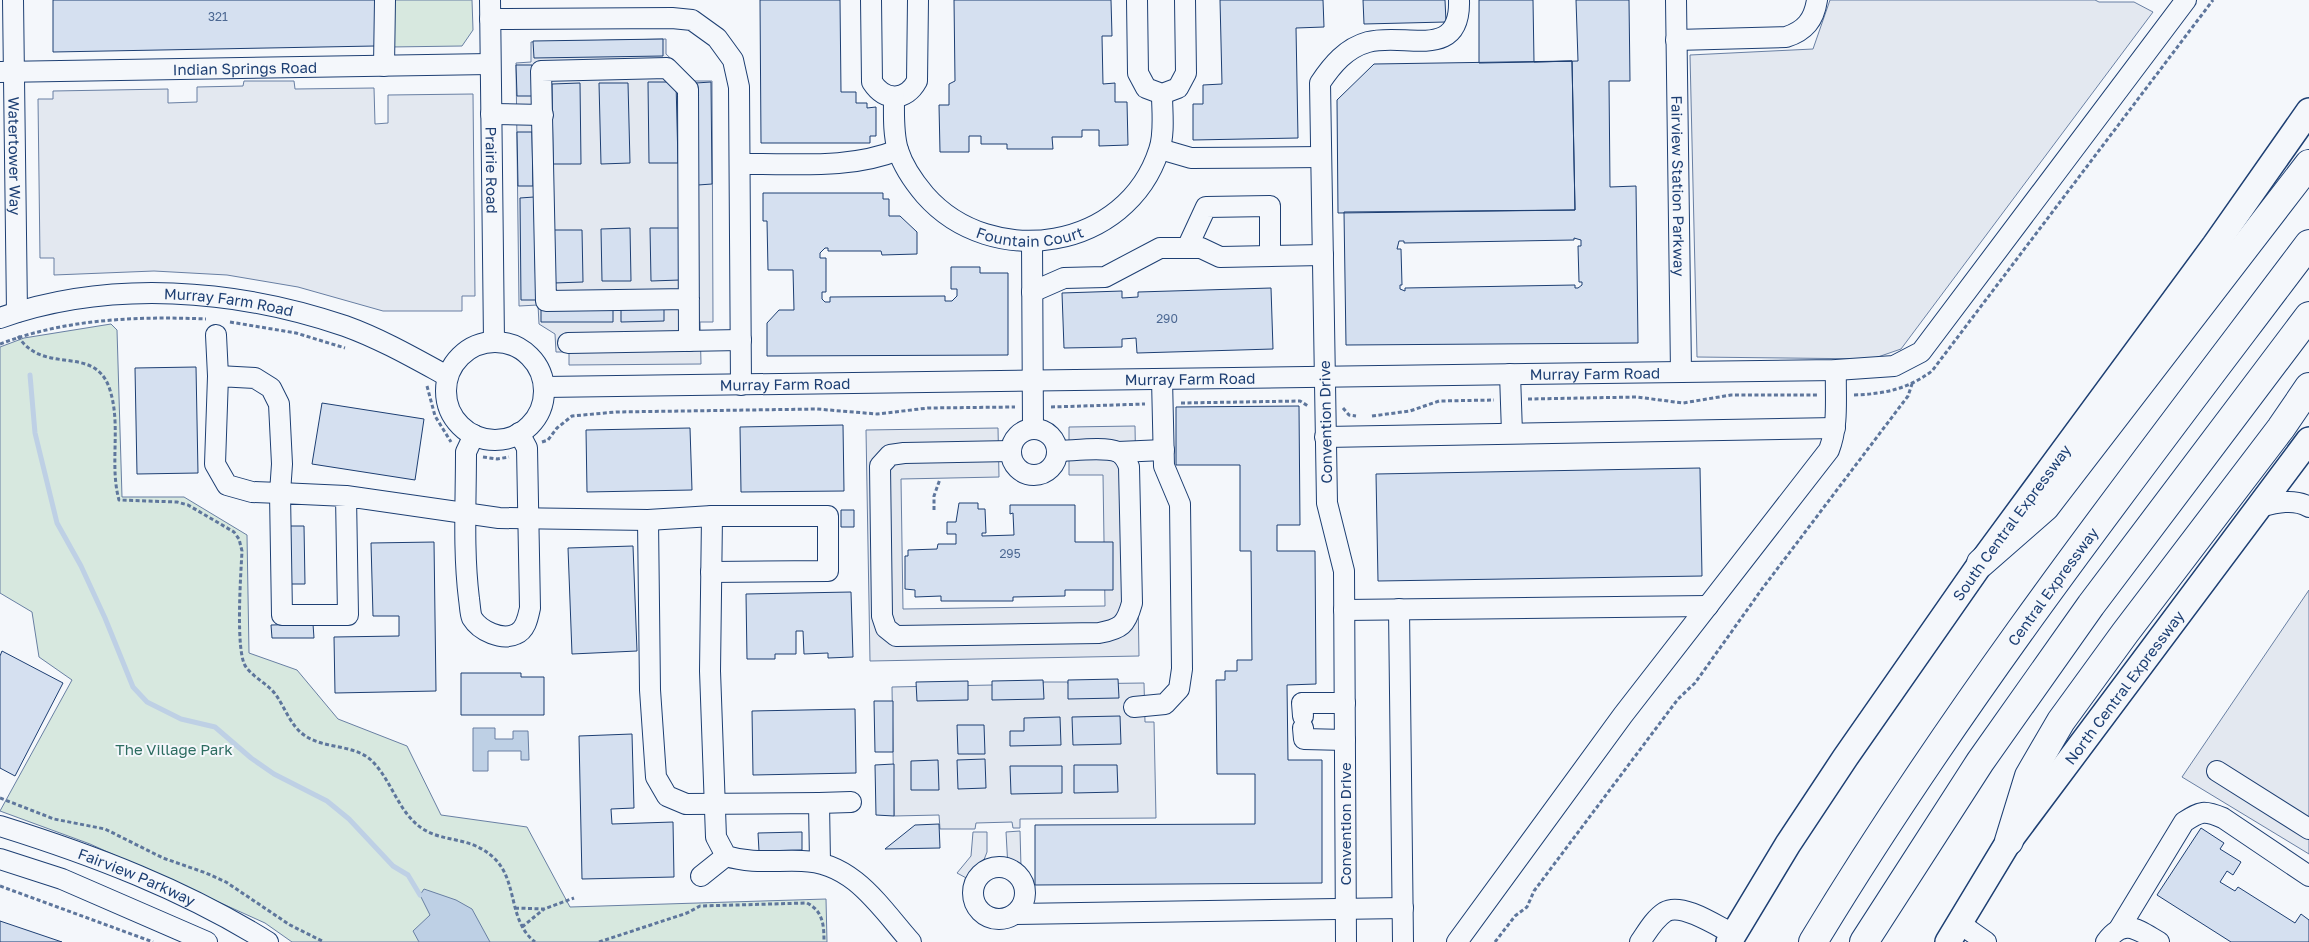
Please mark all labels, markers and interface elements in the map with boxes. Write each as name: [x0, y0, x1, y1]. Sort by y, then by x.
house number: 321: [208, 9, 228, 24]
street label: Indian Springs Road: [173, 58, 317, 78]
street label: Fairview Station Parkway: [1668, 95, 1689, 277]
street label: Watertower Way: [5, 97, 25, 216]
street label: Prairie Road: [482, 126, 502, 214]
street label: Fountain Court: [974, 222, 1086, 250]
street label: Murray Farm Road: [164, 284, 295, 320]
house number: 290: [1156, 311, 1178, 326]
street label: Convention Drive: [1315, 360, 1335, 484]
street label: Murray Farm Road: [1529, 363, 1660, 383]
street label: Murray Farm Road: [1124, 369, 1255, 388]
street label: Murray Farm Road: [719, 374, 850, 394]
street label: South Central Expressway: [1950, 440, 2076, 604]
street label: Central Expressway: [2002, 524, 2102, 648]
house number: 295: [999, 546, 1021, 561]
street label: North Central Expressway: [2061, 606, 2188, 768]
park label: The Village Park: [115, 740, 233, 758]
street label: Convention Drive: [1336, 762, 1354, 886]
street label: Fairview Parkway: [76, 844, 199, 910]

